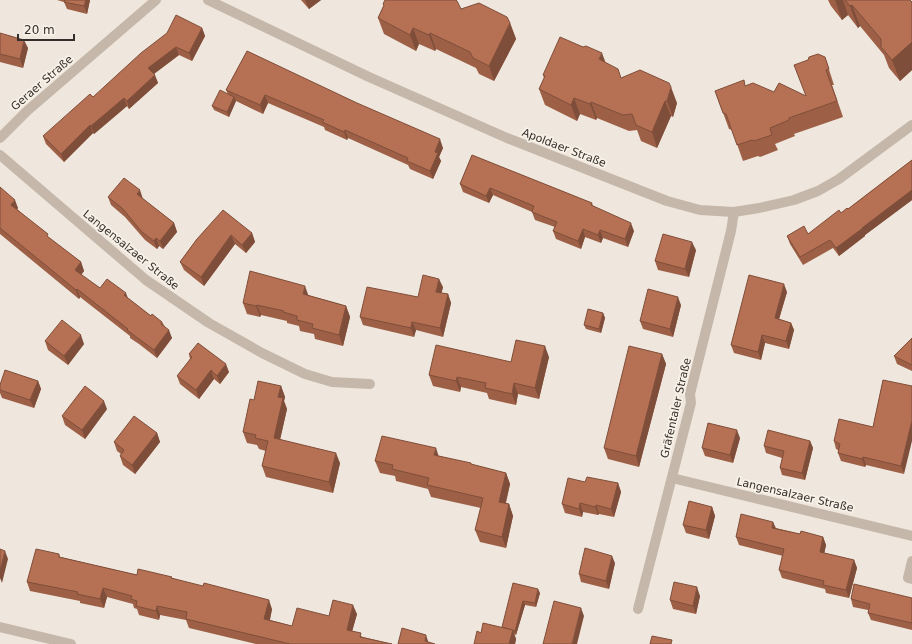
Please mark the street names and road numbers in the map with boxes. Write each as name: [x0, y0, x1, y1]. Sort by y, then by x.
street label: Geraer Straße: [8, 52, 76, 113]
street label: Apoldaer Straße: [520, 126, 608, 170]
street label: Langensalzaer Straße: [80, 207, 182, 293]
street label: Gräfentaler Straße: [658, 356, 694, 459]
street label: Langensalzaer Straße: [735, 475, 855, 515]

